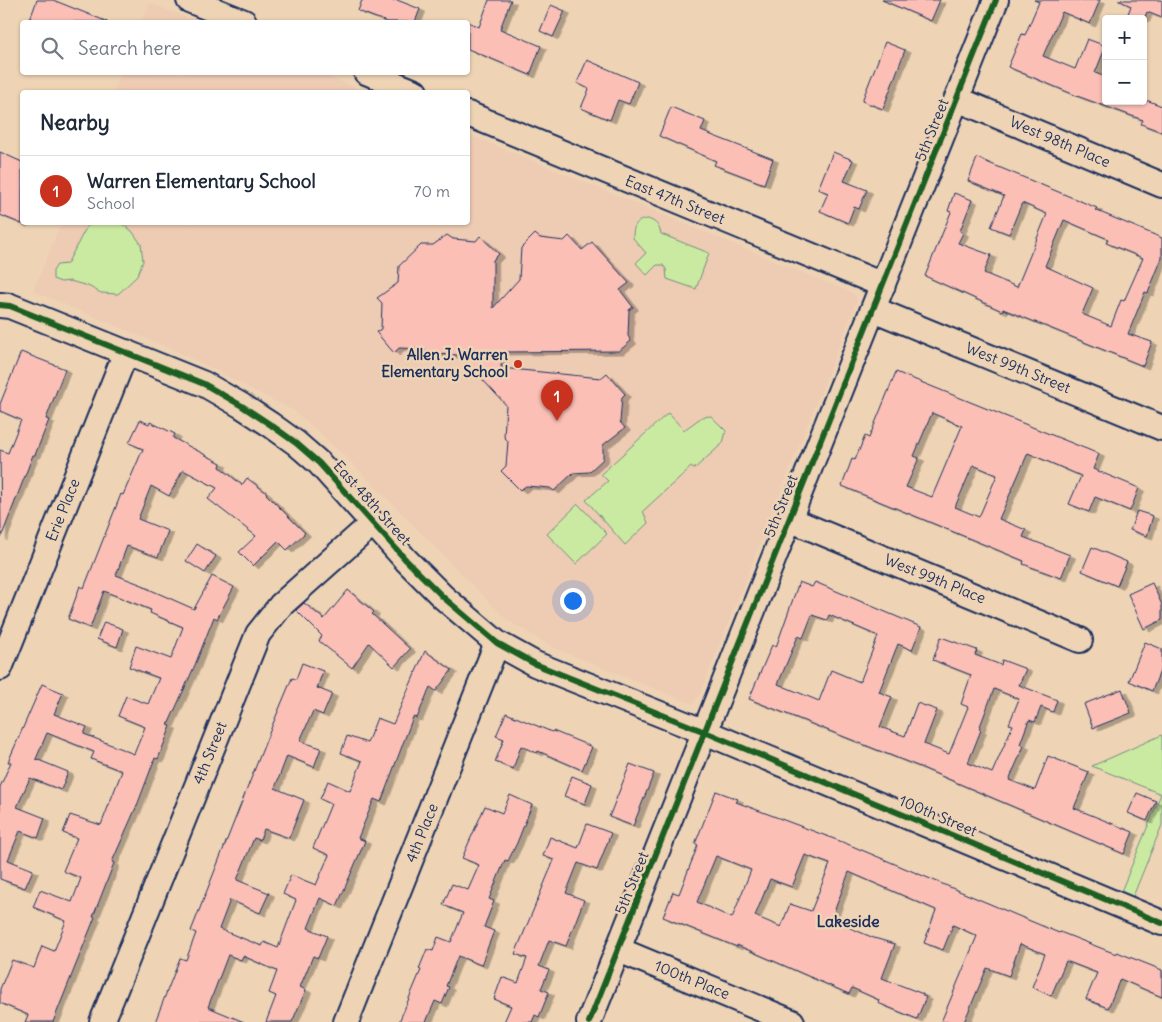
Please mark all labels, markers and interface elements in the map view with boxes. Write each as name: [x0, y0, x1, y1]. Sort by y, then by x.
map controls: [1102, 15, 1147, 105]
button: +: [1102, 15, 1147, 60]
search box: [20, 20, 470, 75]
icon: search: [38, 34, 66, 62]
text: Search here: [78, 36, 181, 60]
button: −: [1102, 60, 1147, 105]
street label: 5th Street: [910, 96, 953, 164]
text: Nearby: [40, 109, 110, 136]
street label: West 98th Place: [1007, 112, 1113, 171]
text: Warren Elementary School: [87, 169, 316, 193]
street label: East 47th Street: [623, 171, 728, 228]
text: 1: [53, 181, 59, 201]
text: 70 m: [414, 181, 450, 201]
text: School: [87, 193, 135, 213]
street label: West 99th Street: [963, 338, 1073, 397]
place label: Allen J. Warren Elementary School: [381, 345, 508, 382]
marker: Allen J. Warren Elementary School: [512, 358, 524, 370]
pin: 1: [541, 380, 573, 421]
street label: East 48th Street: [329, 456, 415, 549]
street label: 5th Street: [759, 472, 802, 540]
street label: Erie Place: [41, 476, 84, 544]
street label: West 99th Place: [882, 550, 989, 607]
your location: [560, 588, 586, 614]
street label: 4th Street: [188, 719, 231, 787]
street label: 100th Street: [896, 791, 980, 841]
street label: 4th Place: [401, 800, 442, 865]
street label: 5th Street: [610, 849, 653, 917]
district label: Lakeside: [816, 911, 880, 931]
street label: 100th Place: [652, 956, 733, 1003]

